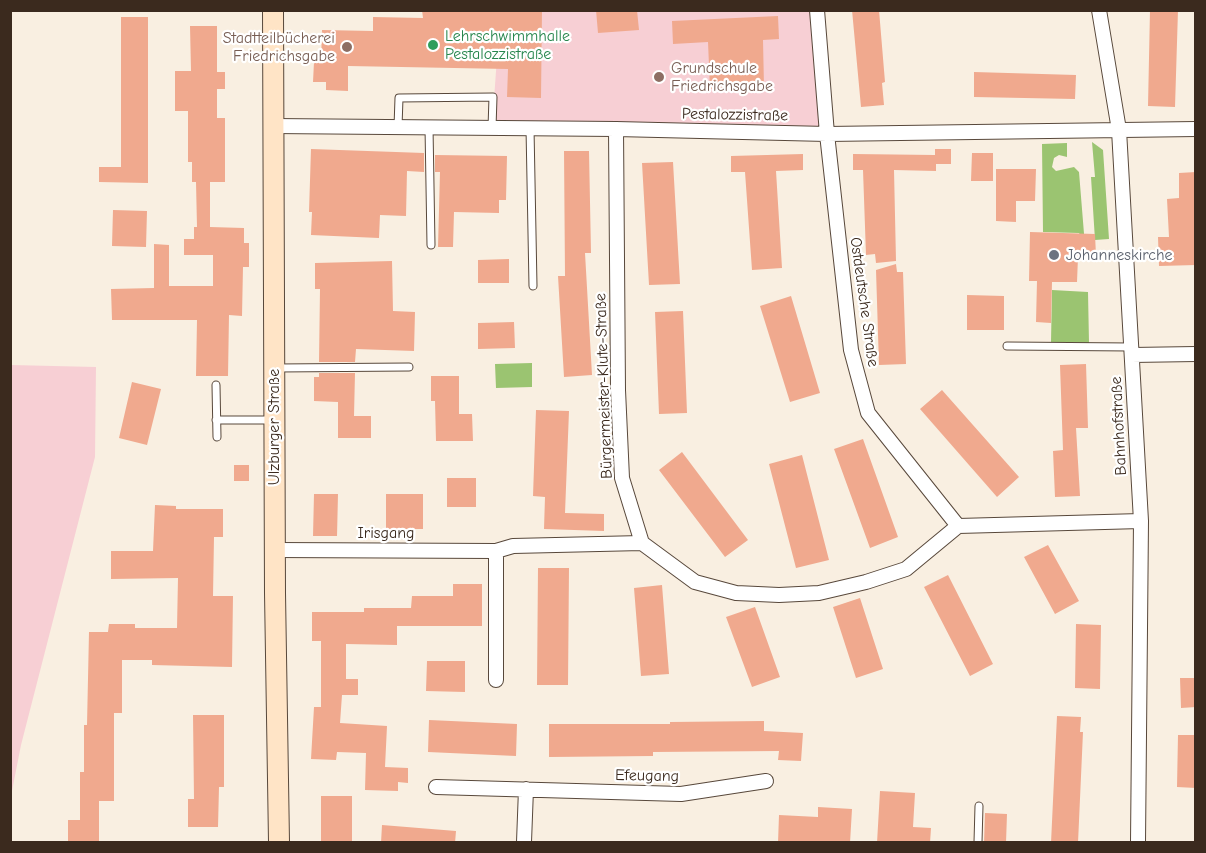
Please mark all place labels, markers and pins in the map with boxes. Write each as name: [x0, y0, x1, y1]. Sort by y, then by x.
place label: Lehrschwimmhalle Pestalozzistraße: [445, 26, 570, 64]
place label: Stadtteilbücherei Friedrichsgabe: [223, 28, 335, 66]
marker: Lehrschwimmhalle Pestalozzistraße: [426, 38, 440, 52]
marker: Stadtteilbücherei Friedrichsgabe: [340, 40, 354, 54]
place label: Grundschule Friedrichsgabe: [671, 58, 773, 96]
marker: Grundschule Friedrichsgabe: [652, 70, 666, 84]
place label: Johanneskirche: [1066, 245, 1173, 265]
marker: Johanneskirche: [1047, 248, 1061, 262]

